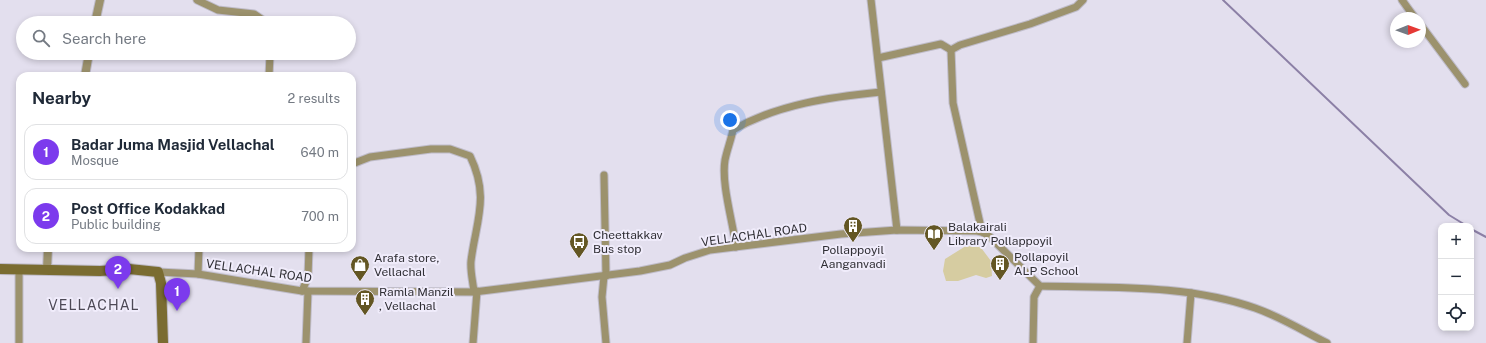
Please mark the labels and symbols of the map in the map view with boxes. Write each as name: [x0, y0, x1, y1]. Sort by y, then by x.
north arrow: [1390, 12, 1426, 48]
your location: [720, 110, 740, 130]
building icon: Pollappoyil Aanganvadi: [842, 215, 864, 243]
place label: Balakairali Library Pollappoyil: [948, 220, 1053, 248]
street label: VELLACHAL ROAD: [700, 221, 808, 249]
library icon: Balakairali Library Pollappoyil: [923, 223, 945, 251]
place label: Cheettakkav Bus stop: [593, 228, 663, 256]
bus stop icon: Cheettakkav Bus stop: [568, 231, 590, 259]
place label: Pollappoyil Aanganvadi: [820, 243, 886, 271]
place label: Pollapoyil ALP School: [1014, 250, 1079, 278]
place label: Arafa store, Vellachal: [374, 251, 439, 279]
building icon: Pollapoyil ALP School: [989, 253, 1011, 281]
shop icon: Arafa store, Vellachal: [349, 254, 371, 282]
pin: 2: [105, 256, 131, 289]
street label: VELLACHAL ROAD: [205, 257, 313, 285]
pin: 1: [164, 278, 190, 311]
place label: Ramla Manzil , Vellachal: [379, 285, 454, 313]
building icon: Ramla Manzil , Vellachal: [354, 288, 376, 316]
district label: VELLACHAL: [48, 297, 140, 313]

